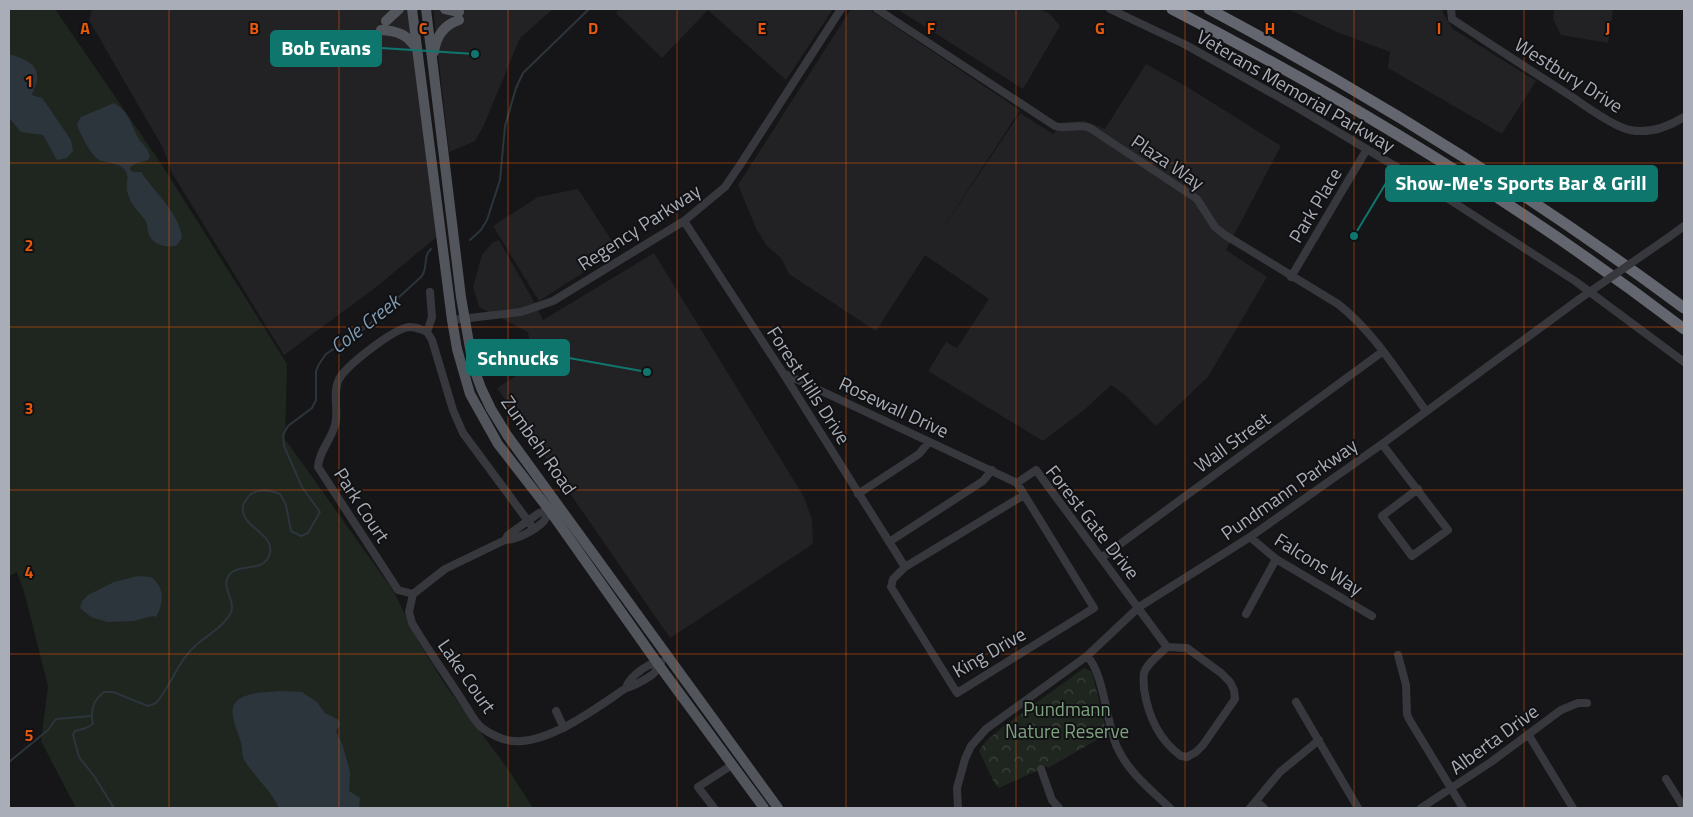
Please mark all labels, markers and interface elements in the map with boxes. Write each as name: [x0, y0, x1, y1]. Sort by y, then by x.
text: A: [80, 16, 90, 40]
text: B: [249, 16, 259, 40]
text: C: [419, 16, 428, 40]
text: D: [588, 16, 598, 40]
text: E: [758, 16, 767, 40]
text: F: [927, 16, 936, 40]
text: G: [1095, 16, 1105, 40]
text: H: [1265, 16, 1275, 40]
text: I: [1437, 16, 1441, 40]
text: J: [1606, 16, 1610, 40]
street label: Veterans Memorial Parkway: [1192, 22, 1401, 159]
street label: Westbury Drive: [1509, 30, 1629, 119]
callout: Bob Evans: [271, 31, 381, 66]
text: Bob Evans: [281, 32, 371, 63]
text: 1: [25, 69, 33, 93]
street label: Plaza Way: [1126, 126, 1211, 197]
street label: Park Place: [1281, 161, 1349, 248]
callout: Show-Me's Sports Bar & Grill: [1386, 166, 1657, 201]
text: Show-Me's Sports Bar & Grill: [1395, 167, 1647, 198]
street label: Regency Parkway: [571, 176, 706, 277]
text: 2: [25, 233, 33, 257]
water label: Cole Creek: [323, 285, 408, 361]
street label: Forest Hills Drive: [760, 320, 859, 450]
callout: Schnucks: [467, 340, 569, 375]
text: Schnucks: [477, 342, 559, 373]
street label: Rosewall Drive: [834, 368, 954, 445]
street label: Zumbehl Road: [494, 389, 584, 500]
text: 3: [25, 396, 33, 420]
street label: Wall Street: [1188, 404, 1276, 479]
street label: Pundmann Parkway: [1214, 431, 1363, 547]
street label: Forest Gate Drive: [1039, 458, 1147, 585]
street label: Park Court: [327, 462, 398, 548]
street label: Falcons Way: [1269, 525, 1369, 602]
text: 4: [25, 560, 34, 584]
street label: King Drive: [947, 619, 1031, 684]
street label: Lake Court: [431, 633, 504, 719]
park label: Pundmann Nature Reserve: [1005, 694, 1129, 745]
street label: Alberta Drive: [1443, 696, 1544, 781]
text: 5: [25, 723, 34, 747]

